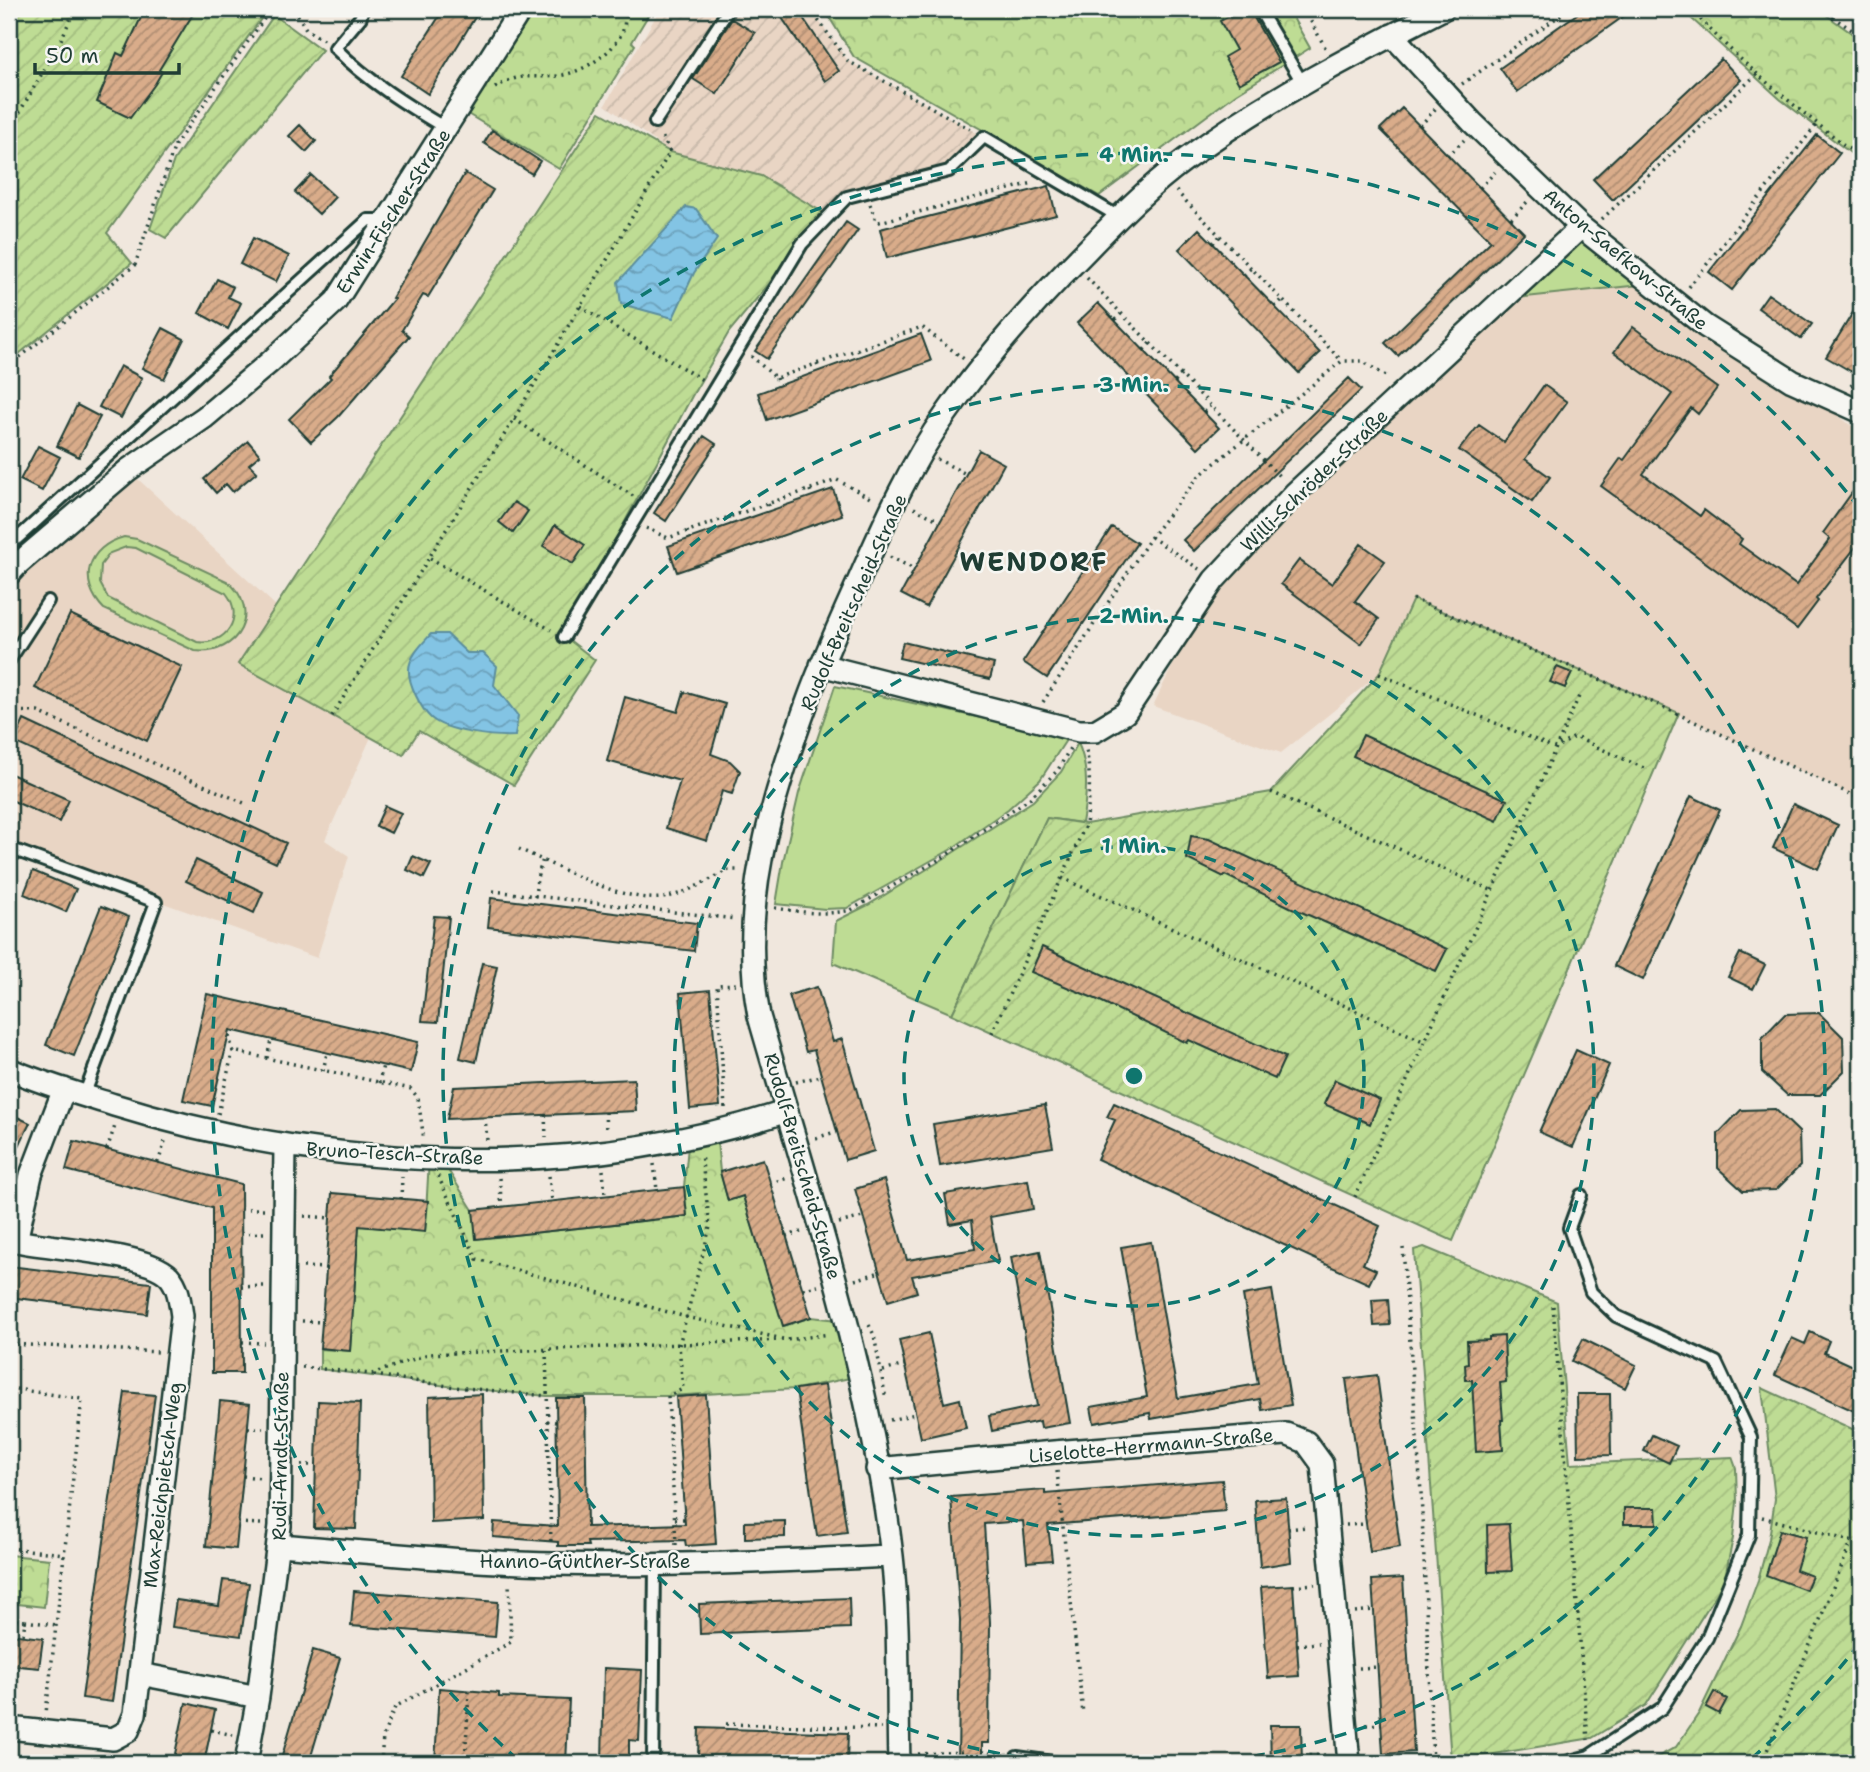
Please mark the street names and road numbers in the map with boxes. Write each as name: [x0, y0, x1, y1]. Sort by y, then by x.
street label: Erwin-Fischer-Straße: [331, 124, 456, 299]
street label: Anton-Saefkow-Straße: [1538, 183, 1713, 336]
street label: Willi-Schröder-Straße: [1235, 403, 1394, 557]
street label: Rudolf-Breitscheid-Straße: [794, 490, 913, 714]
street label: Rudolf-Breitscheid-Straße: [758, 1050, 847, 1282]
street label: Bruno-Tesch-Straße: [306, 1136, 484, 1171]
street label: Rudi-Arndt-Straße: [267, 1371, 294, 1541]
street label: Max-Reichpietsch-Weg: [137, 1381, 188, 1589]
street label: Liselotte-Herrmann-Straße: [1028, 1422, 1275, 1469]
street label: Hanno-Günther-Straße: [480, 1549, 690, 1574]

